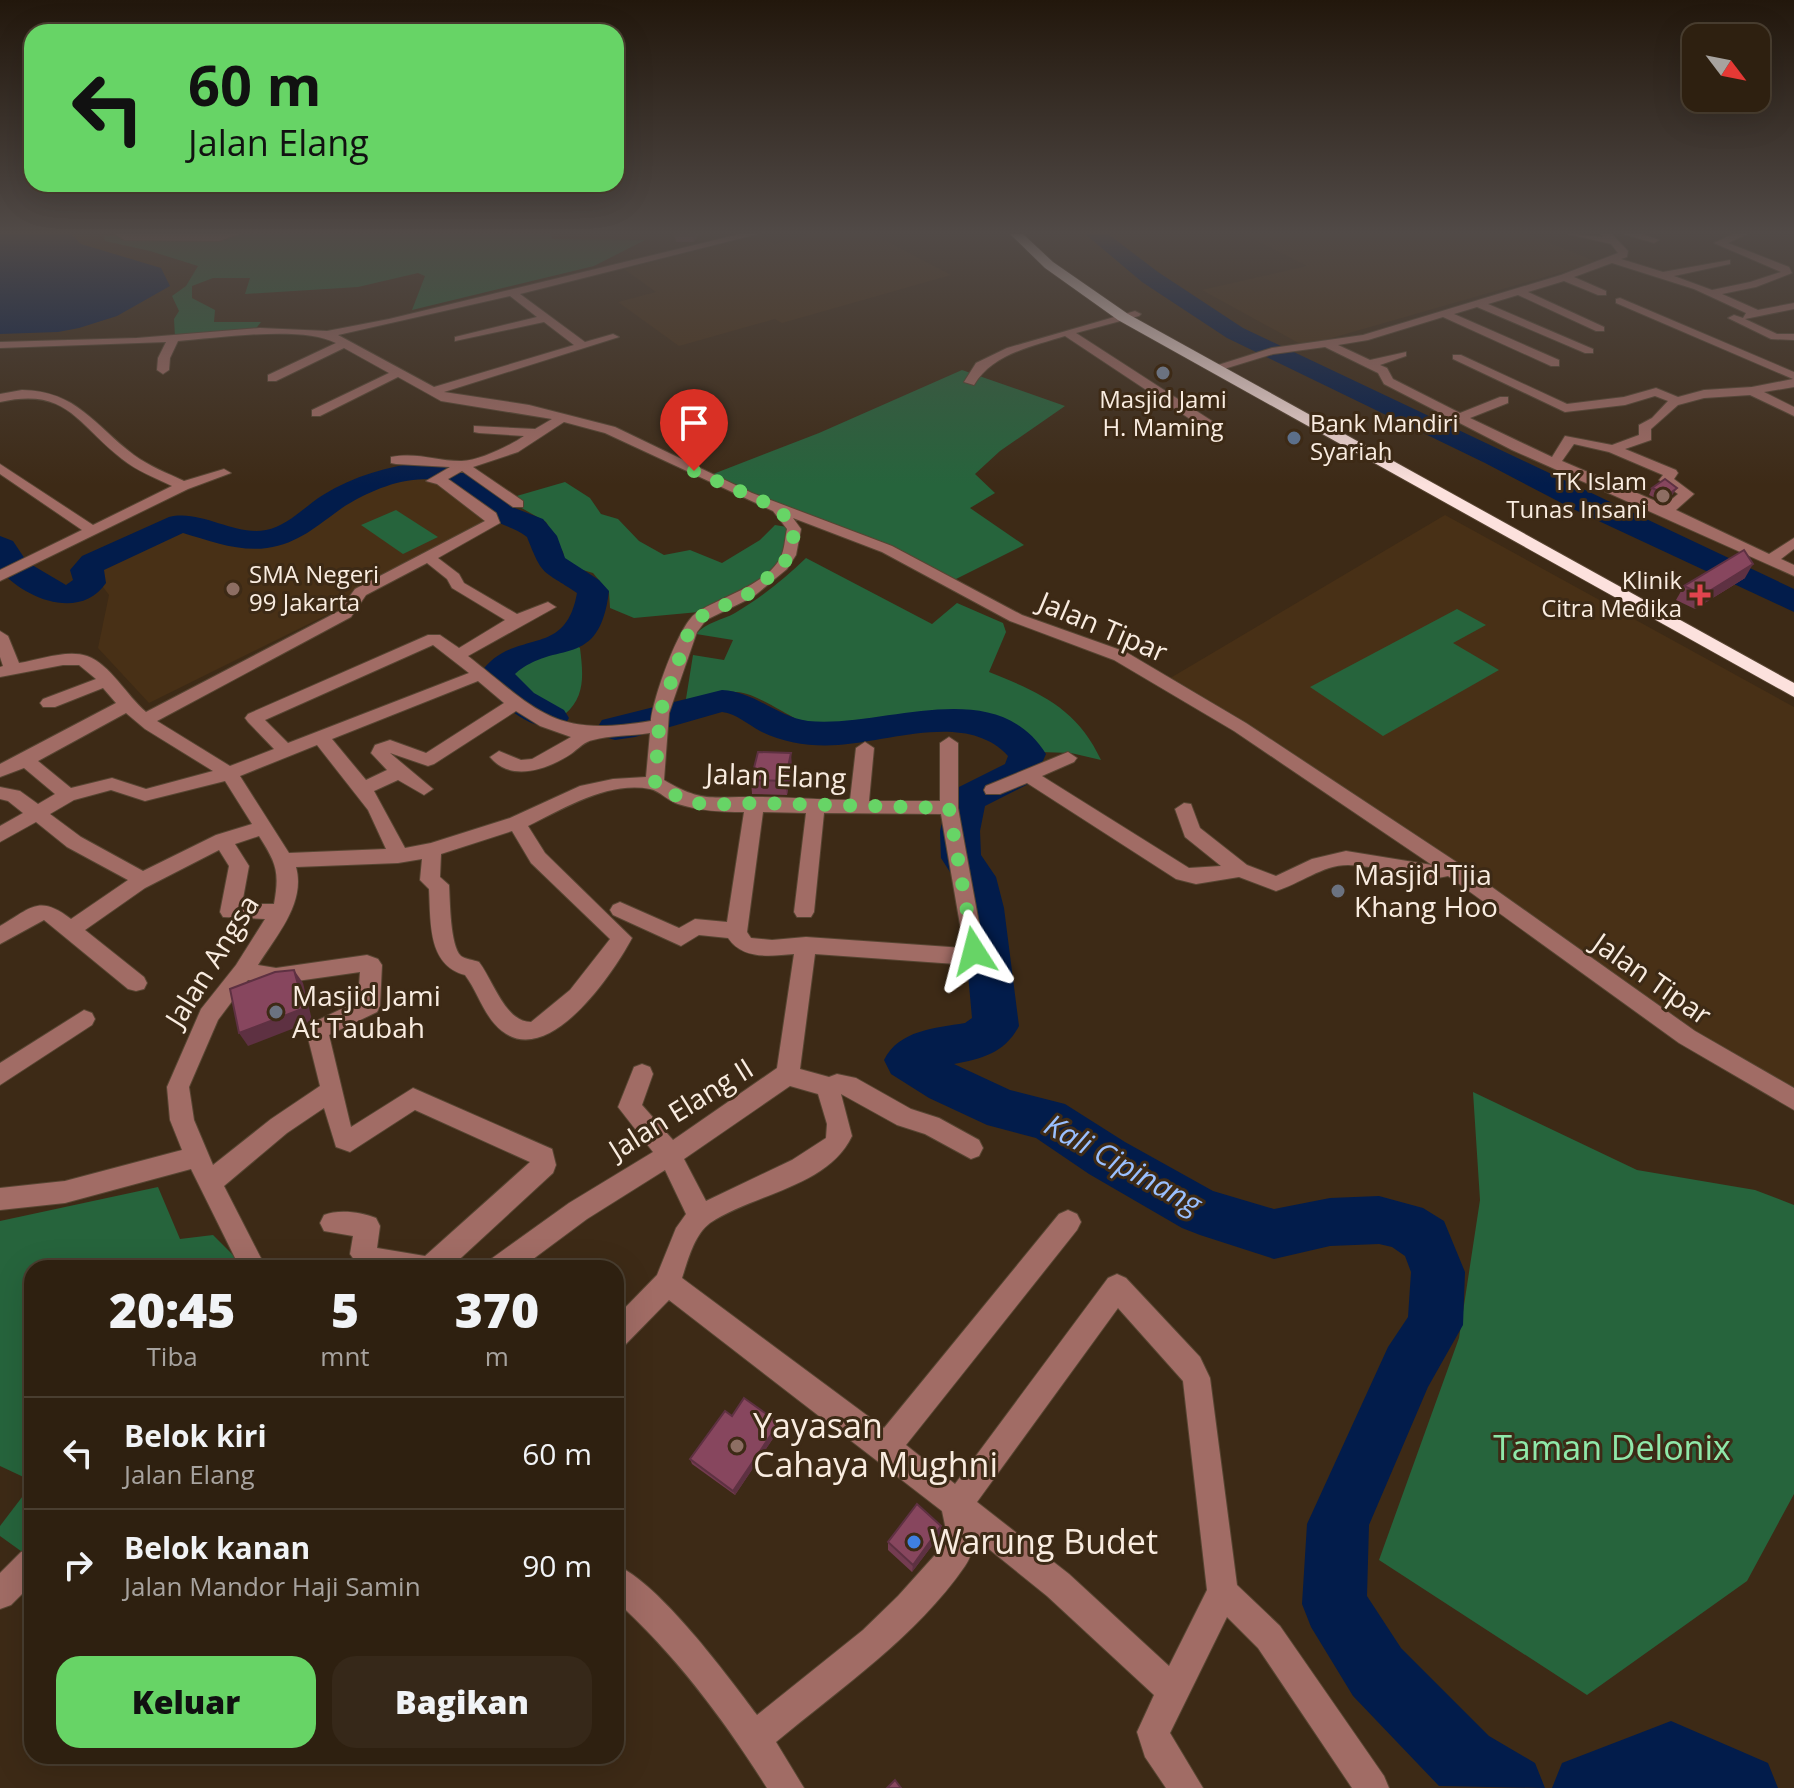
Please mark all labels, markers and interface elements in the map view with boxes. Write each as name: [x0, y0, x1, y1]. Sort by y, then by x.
north arrow: [1682, 24, 1770, 112]
map controls: [1682, 24, 1770, 112]
text: 60 m: [188, 46, 322, 122]
icon: left: [56, 56, 160, 160]
text: Jalan Elang: [188, 118, 369, 167]
marker: Masjid Jami H. Maming: [1154, 364, 1172, 382]
place label: Masjid Jami H. Maming: [1099, 382, 1227, 443]
pin: [660, 389, 728, 471]
icon: arrive: [672, 401, 716, 445]
place label: Bank Mandiri Syariah: [1310, 406, 1459, 467]
marker: Bank Mandiri Syariah: [1285, 429, 1303, 447]
place label: TK Islam Tunas Insani: [1506, 464, 1647, 525]
marker: TK Islam Tunas Insani: [1654, 487, 1672, 505]
place label: SMA Negeri 99 Jakarta: [249, 557, 379, 618]
place label: Klinik Citra Medika: [1541, 563, 1682, 624]
marker: SMA Negeri 99 Jakarta: [224, 580, 242, 598]
street label: Jalan Tipar: [1030, 581, 1174, 671]
marker: Klinik Citra Medika: [1689, 584, 1711, 606]
street label: Jalan Elang: [702, 753, 847, 796]
place label: Masjid Tjia Khang Hoo: [1354, 855, 1498, 925]
marker: Masjid Tjia Khang Hoo: [1329, 882, 1347, 900]
street label: Jalan Angsa: [154, 887, 267, 1036]
position arrow: [932, 909, 1016, 993]
street label: Jalan Tipar: [1583, 922, 1720, 1033]
place label: Masjid Jami At Taubah: [292, 976, 441, 1046]
marker: Masjid Jami At Taubah: [267, 1003, 285, 1021]
street label: Jalan Elang II: [598, 1049, 760, 1169]
water label: Kali Cipinang: [1038, 1104, 1211, 1224]
text: 20:45: [109, 1277, 235, 1342]
text: 5: [331, 1277, 359, 1342]
text: 370: [455, 1277, 539, 1342]
text: Tiba: [147, 1338, 198, 1374]
text: mnt: [320, 1338, 370, 1374]
text: m: [485, 1338, 509, 1374]
place label: Yayasan Cahaya Mughni: [753, 1402, 998, 1487]
text: Belok kiri: [124, 1415, 267, 1456]
park label: Taman Delonix: [1493, 1424, 1731, 1470]
icon: left: [56, 1431, 100, 1475]
text: 60 m: [522, 1433, 592, 1474]
marker: Yayasan Cahaya Mughni: [728, 1437, 746, 1455]
text: Jalan Elang: [124, 1456, 255, 1492]
place label: Warung Budet: [930, 1518, 1158, 1564]
text: Belok kanan: [124, 1527, 310, 1568]
marker: Warung Budet: [905, 1533, 923, 1551]
icon: right: [56, 1543, 100, 1587]
text: 90 m: [522, 1545, 592, 1586]
text: Jalan Mandor Haji Samin: [124, 1568, 421, 1604]
button: Keluar: [56, 1656, 316, 1748]
button: Bagikan: [332, 1656, 592, 1748]

